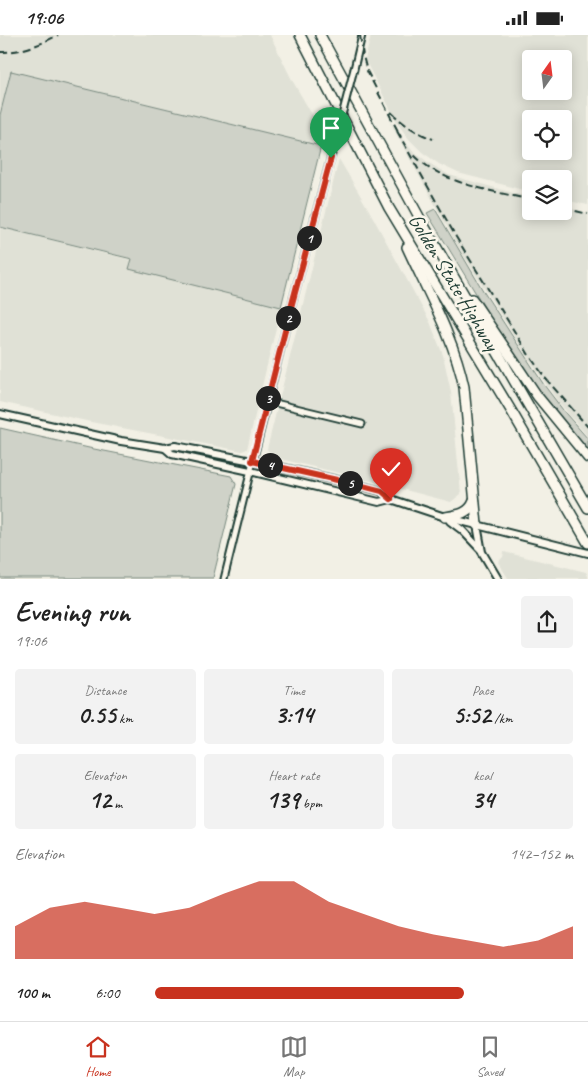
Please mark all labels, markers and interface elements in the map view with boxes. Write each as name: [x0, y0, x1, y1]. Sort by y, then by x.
text: 19:06: [25, 6, 63, 30]
north arrow: [522, 50, 572, 100]
map controls: [522, 50, 572, 220]
pin: [310, 107, 352, 158]
button: locate: [522, 110, 572, 160]
icon: arrive: [317, 114, 345, 142]
button: layers: [522, 170, 572, 220]
street label: Golden State Highway: [403, 209, 506, 357]
pin: 1: [296, 225, 322, 251]
text: 1: [306, 230, 313, 247]
pin: 2: [276, 305, 300, 331]
text: 2: [285, 310, 292, 327]
pin: 3: [256, 385, 280, 411]
text: 3: [265, 390, 272, 407]
pin: [370, 448, 412, 499]
pin: 4: [258, 453, 282, 477]
icon: check: [377, 455, 405, 483]
text: 4: [267, 457, 274, 474]
pin: 5: [338, 471, 362, 495]
text: 5: [347, 475, 354, 492]
text: Evening run: [15, 594, 130, 629]
button: share: [521, 596, 573, 648]
text: 19:06: [15, 631, 47, 651]
text: Distance: [84, 682, 126, 699]
text: Time: [283, 682, 305, 699]
text: Pace: [472, 682, 493, 699]
text: 0.55: [78, 699, 116, 731]
text: 3:14: [275, 699, 313, 731]
text: 5:52: [453, 699, 491, 731]
text: km: [116, 710, 133, 727]
text: /km: [491, 710, 512, 727]
text: Elevation: [84, 767, 127, 784]
text: Heart rate: [268, 767, 320, 784]
text: kcal: [473, 767, 492, 784]
text: 12: [88, 784, 111, 816]
text: 139: [266, 784, 299, 816]
text: 34: [471, 784, 494, 816]
text: m: [111, 795, 122, 812]
text: bpm: [299, 795, 322, 812]
text: Elevation: [15, 844, 64, 864]
text: 142–152 m: [510, 844, 573, 864]
text: 100 m: [15, 983, 50, 1003]
text: 6:00: [95, 983, 120, 1003]
tab: Home: [84, 1033, 112, 1080]
tab: Map: [280, 1033, 308, 1080]
tab: Saved: [476, 1033, 504, 1080]

